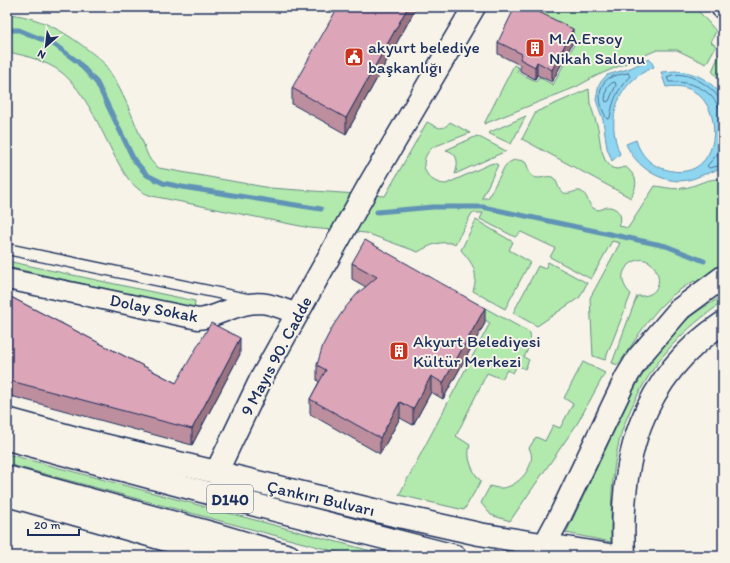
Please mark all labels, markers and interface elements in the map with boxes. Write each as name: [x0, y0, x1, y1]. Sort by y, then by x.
north arrow: [26, 26, 66, 66]
place label: M.A.Ersoy Nikah Salonu: [549, 28, 645, 68]
place label: akyurt belediye başkanlığı: [368, 37, 480, 77]
building icon: M.A.Ersoy Nikah Salonu: [524, 37, 546, 59]
public building icon: akyurt belediye başkanlığı: [343, 46, 365, 68]
text: N: [35, 47, 48, 62]
street label: Dolay Sokak: [108, 290, 200, 326]
street label: 9 Mayıs 90. Cadde: [236, 293, 316, 419]
place label: Akyurt Belediyesi Kültür Merkezi: [413, 331, 541, 371]
building icon: Akyurt Belediyesi Kültür Merkezi: [388, 340, 410, 362]
street label: Çankırı Bulvarı: [265, 476, 377, 520]
road number: D140: [207, 485, 253, 513]
scale bar: [28, 511, 79, 537]
text: 20 m: [34, 518, 61, 532]

